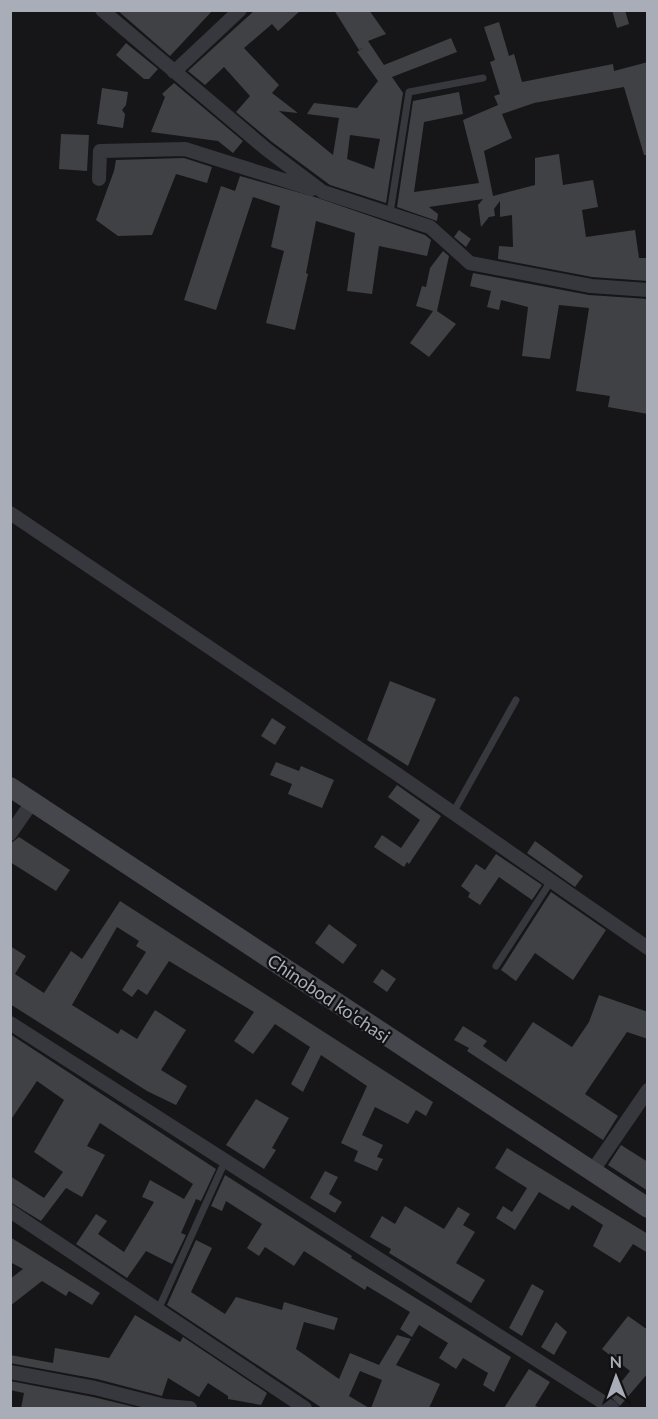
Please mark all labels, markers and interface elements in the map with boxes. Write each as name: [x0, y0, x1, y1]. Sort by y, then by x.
street label: Chinobod ko'chasi: [264, 949, 394, 1047]
north arrow: [586, 1347, 646, 1407]
text: N: [609, 1352, 622, 1371]

